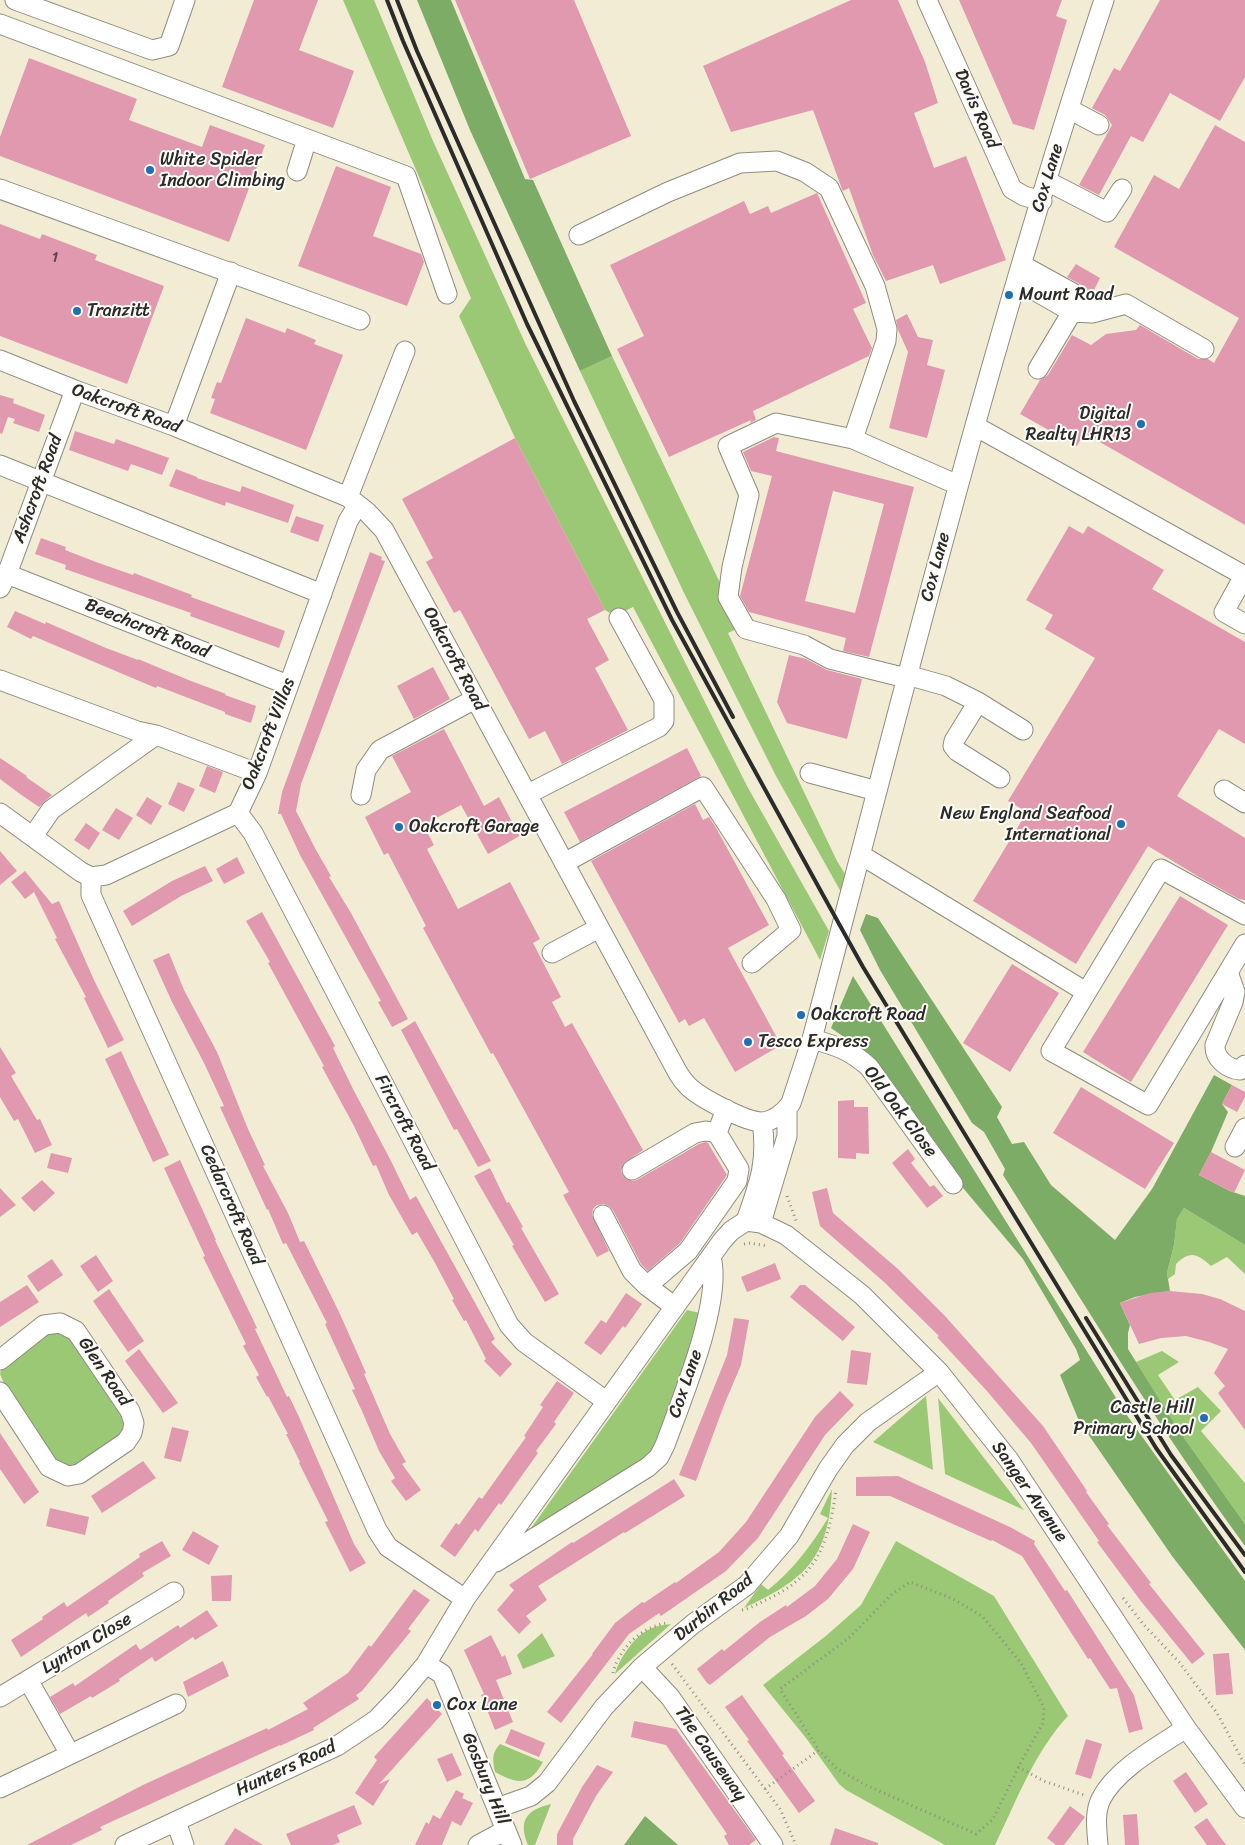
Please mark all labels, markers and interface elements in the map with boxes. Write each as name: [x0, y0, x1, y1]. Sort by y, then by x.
street label: Davis Road: [949, 66, 1003, 152]
street label: Cox Lane: [1027, 141, 1069, 215]
place label: White Spider Indoor Climbing: [160, 149, 285, 192]
marker: White Spider Indoor Climbing: [144, 164, 156, 176]
house number: 1: [52, 249, 58, 267]
place label: Mount Road: [1019, 284, 1113, 306]
marker: Mount Road: [1003, 289, 1015, 301]
place label: Tranzitt: [87, 300, 150, 322]
marker: Tranzitt: [71, 305, 83, 317]
street label: Oakcroft Road: [69, 379, 183, 439]
place label: Digital Realty LHR13: [1026, 403, 1131, 446]
marker: Digital Realty LHR13: [1135, 418, 1147, 430]
street label: Ashcroft Road: [8, 432, 68, 546]
street label: Cox Lane: [916, 530, 956, 604]
street label: Beechcroft Road: [82, 594, 212, 664]
street label: Oakcroft Road: [418, 604, 490, 714]
street label: Oakcroft Villas: [238, 675, 300, 793]
place label: New England Seafood International: [940, 803, 1111, 846]
place label: Oakcroft Garage: [409, 816, 539, 838]
marker: New England Seafood International: [1115, 818, 1127, 830]
marker: Oakcroft Garage: [393, 821, 405, 833]
place label: Oakcroft Road: [811, 1004, 925, 1026]
marker: Oakcroft Road: [795, 1009, 807, 1021]
place label: Tesco Express: [758, 1031, 869, 1053]
marker: Tesco Express: [742, 1036, 754, 1048]
street label: Old Oak Close: [859, 1062, 941, 1162]
street label: Fircroft Road: [370, 1071, 438, 1175]
street label: Cedarcroft Road: [195, 1141, 267, 1269]
street label: Glen Road: [73, 1333, 135, 1411]
street label: Cox Lane: [664, 1347, 708, 1421]
place label: Castle Hill Primary School: [1073, 1397, 1194, 1440]
marker: Castle Hill Primary School: [1198, 1412, 1210, 1424]
street label: Sanger Avenue: [986, 1438, 1072, 1546]
street label: Durbin Road: [670, 1570, 758, 1646]
street label: Lynton Close: [38, 1609, 136, 1679]
place label: Cox Lane: [447, 1694, 518, 1716]
marker: Cox Lane: [431, 1699, 443, 1711]
street label: The Causeway: [669, 1702, 751, 1806]
street label: Gosbury Hill: [457, 1730, 513, 1828]
street label: Hunters Road: [232, 1736, 340, 1802]

